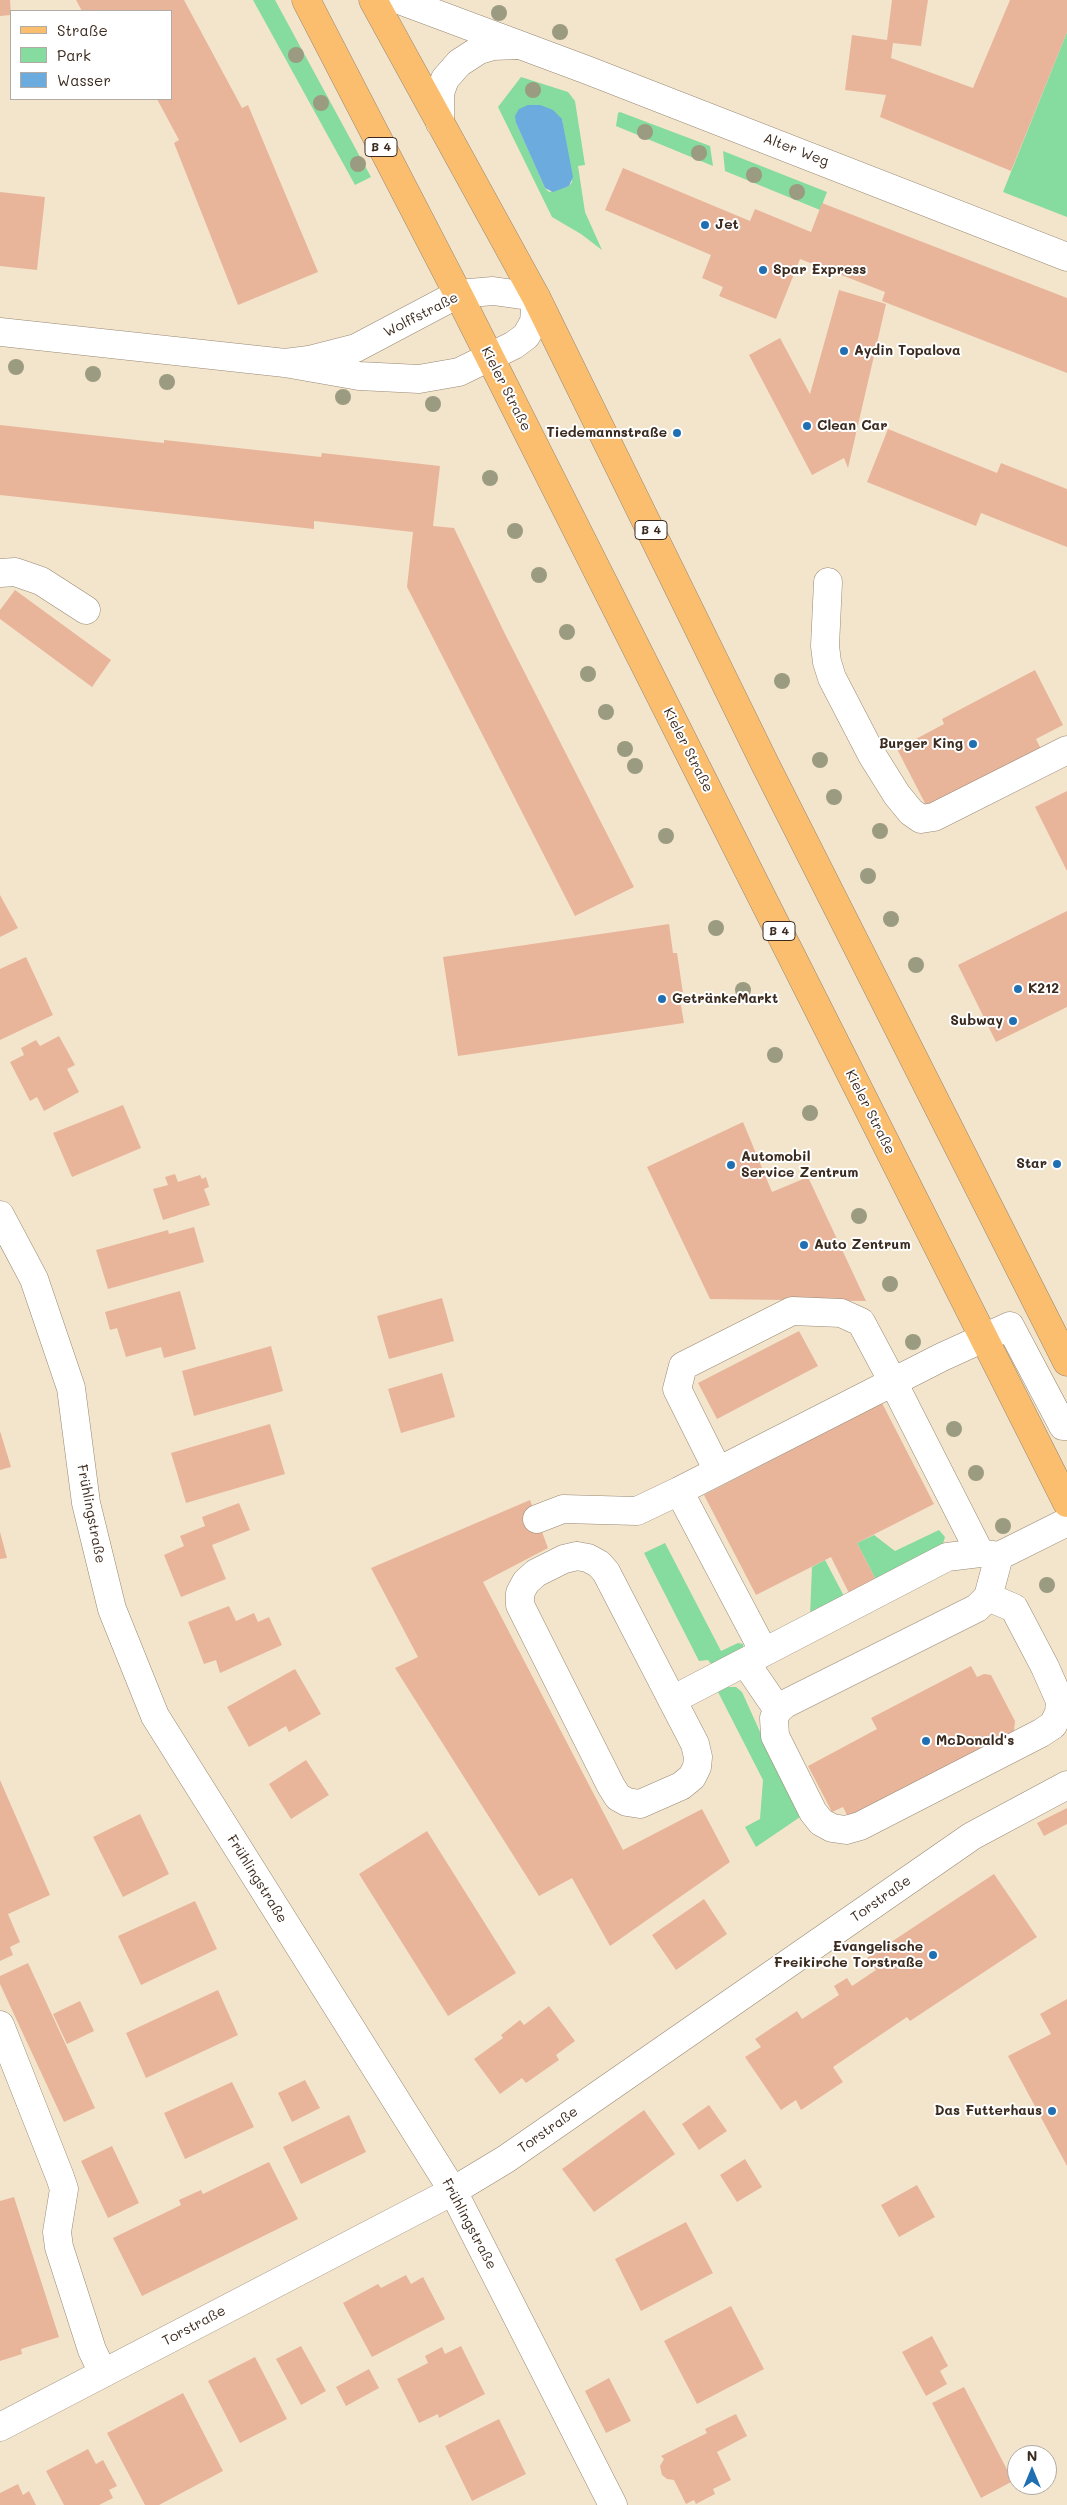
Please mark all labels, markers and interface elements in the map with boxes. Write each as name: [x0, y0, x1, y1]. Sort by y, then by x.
legend: [10, 10, 172, 100]
text: Straße: [57, 20, 108, 40]
text: Park: [57, 45, 91, 65]
text: Wasser: [57, 70, 111, 90]
street label: Alter Weg: [761, 130, 831, 170]
road number: B 4: [365, 138, 397, 156]
place label: Jet: [715, 217, 739, 233]
marker: Jet: [699, 219, 711, 231]
place label: Spar Express: [773, 262, 866, 278]
marker: Spar Express: [757, 264, 769, 276]
street label: Wolffstraße: [381, 289, 461, 341]
place label: Aydin Topalova: [854, 343, 961, 359]
street label: Kieler Straße: [478, 344, 534, 434]
marker: Aydin Topalova: [838, 345, 850, 357]
place label: Clean Car: [817, 418, 887, 434]
marker: Clean Car: [801, 420, 813, 432]
place label: Tiedemannstraße: [546, 425, 667, 441]
marker: Tiedemannstraße: [671, 427, 683, 439]
road number: B 4: [635, 520, 667, 540]
street label: Kieler Straße: [660, 705, 716, 795]
place label: Burger King: [879, 736, 963, 752]
marker: Burger King: [967, 738, 979, 750]
road number: B 4: [763, 921, 795, 940]
place label: K212: [1028, 981, 1059, 997]
marker: K212: [1012, 983, 1024, 995]
place label: GetränkeMarkt: [672, 991, 778, 1007]
marker: GetränkeMarkt: [656, 993, 668, 1005]
place label: Subway: [950, 1013, 1003, 1029]
marker: Subway: [1007, 1015, 1019, 1027]
street label: Kieler Straße: [842, 1067, 898, 1157]
place label: Automobil Service Zentrum: [741, 1149, 858, 1182]
place label: Star: [1016, 1156, 1047, 1172]
marker: Star: [1051, 1158, 1063, 1170]
marker: Automobil Service Zentrum: [725, 1159, 737, 1171]
place label: Auto Zentrum: [814, 1237, 911, 1253]
marker: Auto Zentrum: [798, 1239, 810, 1251]
street label: Frühlingstraße: [73, 1463, 109, 1565]
place label: McDonald's: [936, 1733, 1014, 1749]
marker: McDonald's: [920, 1735, 932, 1747]
street label: Frühlingstraße: [223, 1832, 291, 1926]
street label: Torstraße: [848, 1872, 914, 1926]
place label: Evangelische Freikirche Torstraße: [774, 1939, 923, 1971]
marker: Evangelische Freikirche Torstraße: [927, 1949, 939, 1961]
street label: Torstraße: [515, 2103, 581, 2157]
place label: Das Futterhaus: [934, 2103, 1042, 2119]
marker: Das Futterhaus: [1046, 2105, 1058, 2117]
street label: Frühlingstraße: [438, 2176, 500, 2272]
street label: Torstraße: [159, 2302, 229, 2350]
north arrow: [1007, 2445, 1057, 2495]
text: N: [1027, 2446, 1037, 2465]

